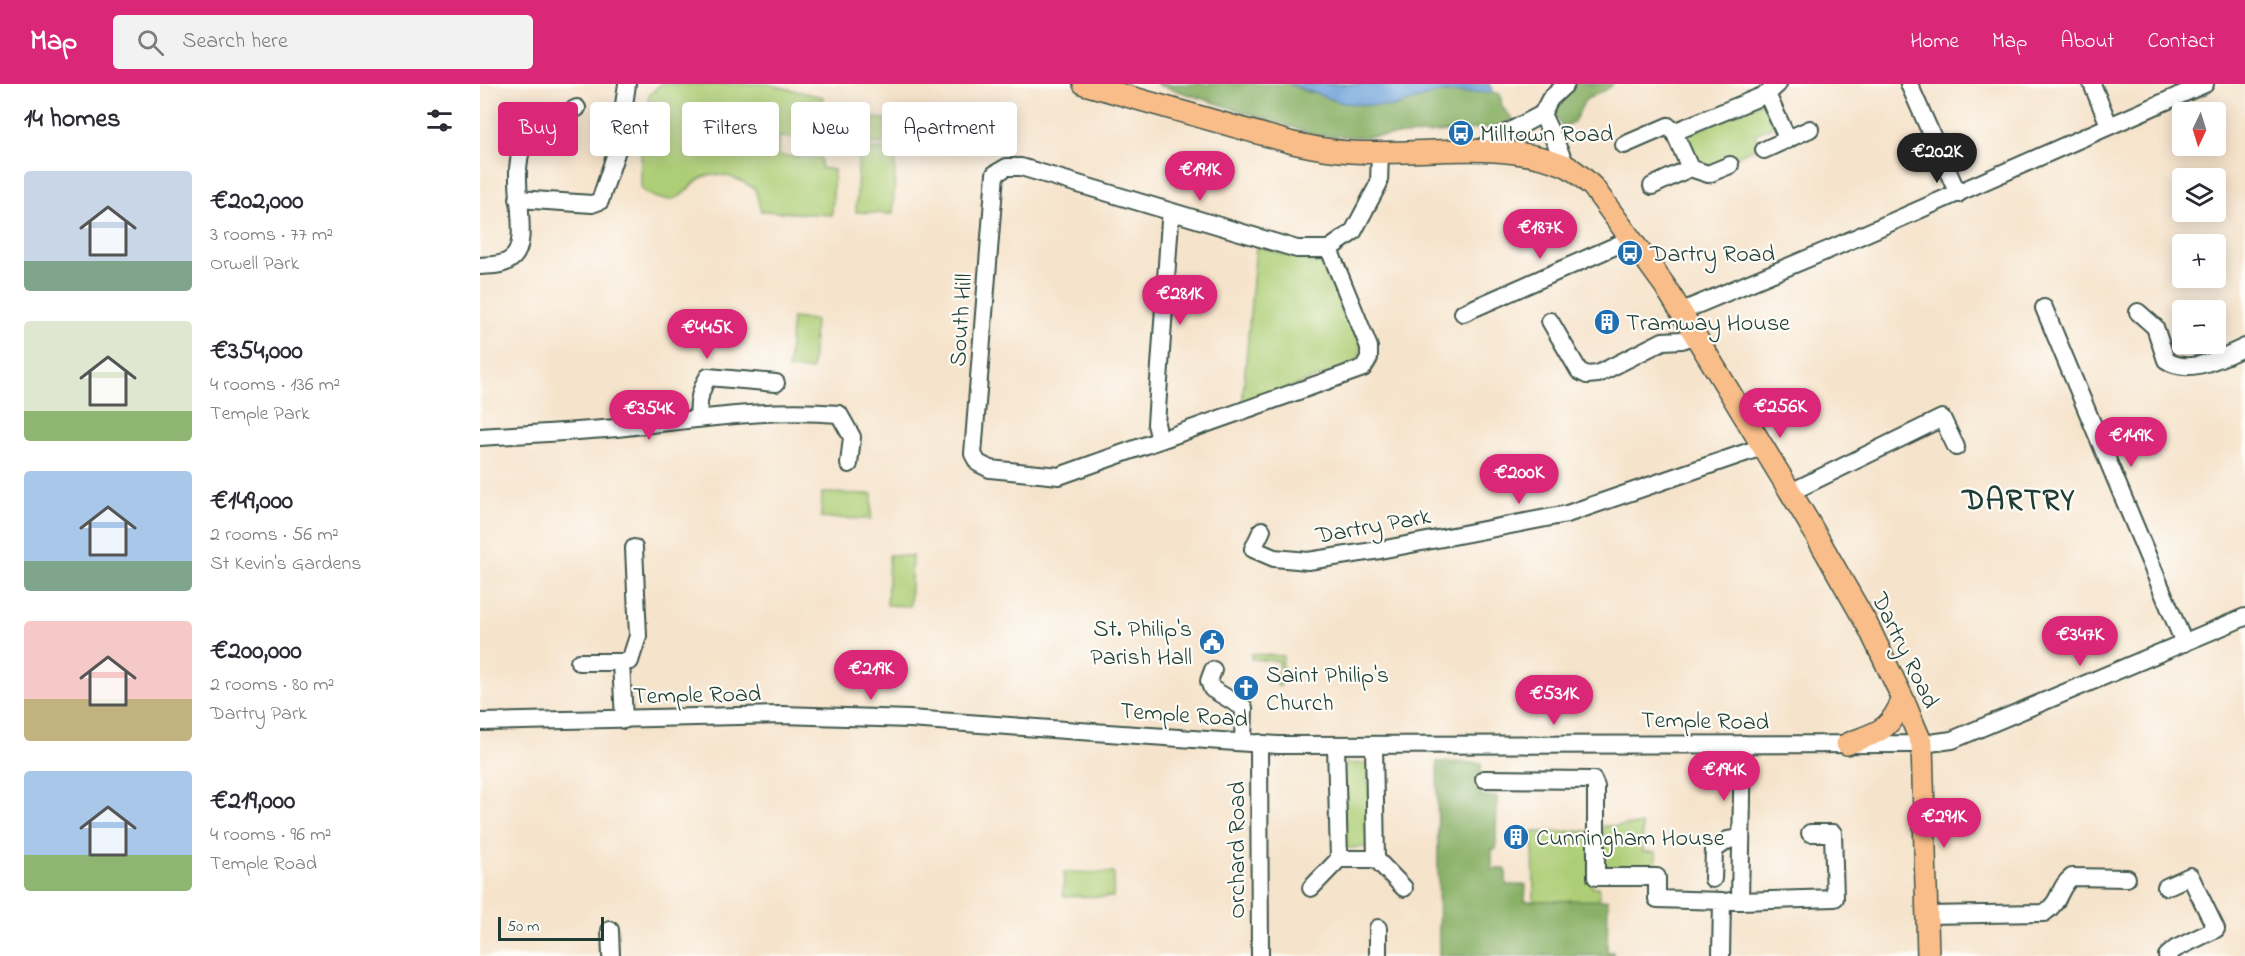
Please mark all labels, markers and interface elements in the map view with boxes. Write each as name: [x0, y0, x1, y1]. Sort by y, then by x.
search box: [113, 15, 533, 69]
text: Map: [30, 22, 77, 63]
icon: search: [134, 26, 167, 59]
text: Search here: [182, 26, 288, 58]
text: Home: [1910, 27, 1959, 57]
text: Map: [1992, 27, 2027, 57]
text: About: [2060, 27, 2114, 57]
text: Contact: [2147, 27, 2215, 57]
text: 14 homes: [24, 101, 120, 139]
chip: Buy: [498, 102, 578, 156]
chip: Rent: [590, 102, 670, 156]
chip: Filters: [682, 102, 779, 156]
chip: New: [791, 102, 870, 156]
chip: Apartment: [882, 102, 1017, 156]
north arrow: [2172, 102, 2226, 156]
map controls: [2172, 102, 2226, 354]
icon: filters: [423, 104, 456, 137]
bus stop icon: Milltown Road: [1446, 118, 1476, 148]
place label: Milltown Road: [1480, 118, 1614, 153]
pin: €202K: [1895, 133, 1979, 184]
text: €202K: [1911, 138, 1963, 167]
pin: €191K: [1158, 151, 1242, 202]
text: €191K: [1179, 156, 1221, 185]
button: layers: [2172, 168, 2226, 222]
text: €202,000: [210, 183, 303, 221]
icon: home: [72, 195, 144, 267]
pin: €187K: [1498, 209, 1582, 260]
text: €187K: [1517, 214, 1563, 243]
text: 3 rooms · 77 m²: [210, 221, 333, 250]
button: +: [2172, 234, 2226, 288]
bus stop icon: Dartry Road: [1615, 238, 1645, 268]
place label: Dartry Road: [1649, 238, 1776, 274]
text: Orwell Park: [210, 250, 299, 279]
street label: South Hill: [942, 272, 983, 368]
pin: €281K: [1138, 275, 1222, 326]
text: €281K: [1156, 280, 1204, 309]
button: −: [2172, 300, 2226, 354]
building icon: Tramway House: [1592, 307, 1622, 337]
place label: Tramway House: [1626, 307, 1790, 343]
pin: €445K: [665, 309, 749, 360]
text: €445K: [681, 314, 733, 343]
text: €354,000: [210, 333, 303, 371]
icon: home: [72, 345, 144, 417]
text: 4 rooms · 136 m²: [210, 371, 340, 400]
pin: €256K: [1738, 388, 1822, 439]
pin: €354K: [607, 390, 691, 441]
text: €256K: [1753, 393, 1807, 422]
text: €354K: [623, 395, 675, 424]
text: Temple Park: [210, 400, 310, 429]
pin: €149K: [2089, 417, 2173, 468]
text: €149K: [2109, 422, 2153, 451]
pin: €200K: [1477, 454, 1561, 505]
text: €200K: [1494, 459, 1544, 488]
district label: DARTRY: [1960, 480, 2076, 524]
text: €149,000: [210, 483, 293, 521]
icon: home: [72, 495, 144, 567]
street label: Dartry Park: [1312, 500, 1434, 556]
text: 2 rooms · 56 m²: [210, 521, 339, 550]
text: St Kevin's Gardens: [210, 550, 361, 579]
street label: Dartry Road: [1859, 586, 1947, 716]
place label: St. Philip's Parish Hall: [1090, 613, 1192, 676]
pin: €347K: [2038, 616, 2122, 667]
text: €347K: [2056, 621, 2104, 650]
public building icon: St. Philip's Parish Hall: [1197, 627, 1227, 657]
text: €200,000: [210, 633, 302, 671]
icon: home: [72, 645, 144, 717]
pin: €219K: [829, 650, 913, 701]
text: €219K: [848, 655, 894, 684]
place label: Saint Philip's Church: [1266, 659, 1389, 722]
text: 2 rooms · 80 m²: [210, 671, 335, 700]
church icon: Saint Philip's Church: [1231, 673, 1261, 703]
pin: €531K: [1512, 675, 1596, 726]
street label: Temple Road: [633, 678, 762, 715]
text: €531K: [1529, 680, 1579, 709]
street label: Temple Road: [1119, 695, 1250, 738]
text: Dartry Park: [210, 700, 307, 729]
street label: Temple Road: [1640, 704, 1770, 741]
pin: €194K: [1682, 751, 1766, 802]
text: €194K: [1702, 756, 1746, 785]
street label: Orchard Road: [1221, 781, 1256, 919]
text: €219,000: [210, 783, 295, 821]
icon: home: [72, 795, 144, 867]
pin: €291K: [1902, 798, 1986, 849]
text: €291K: [1921, 803, 1967, 832]
text: 4 rooms · 96 m²: [210, 821, 331, 850]
building icon: Cunningham House: [1501, 822, 1531, 852]
place label: Cunningham House: [1536, 822, 1725, 857]
text: Temple Road: [210, 850, 317, 879]
scale bar: [498, 914, 604, 942]
text: 50 m: [507, 915, 539, 939]

